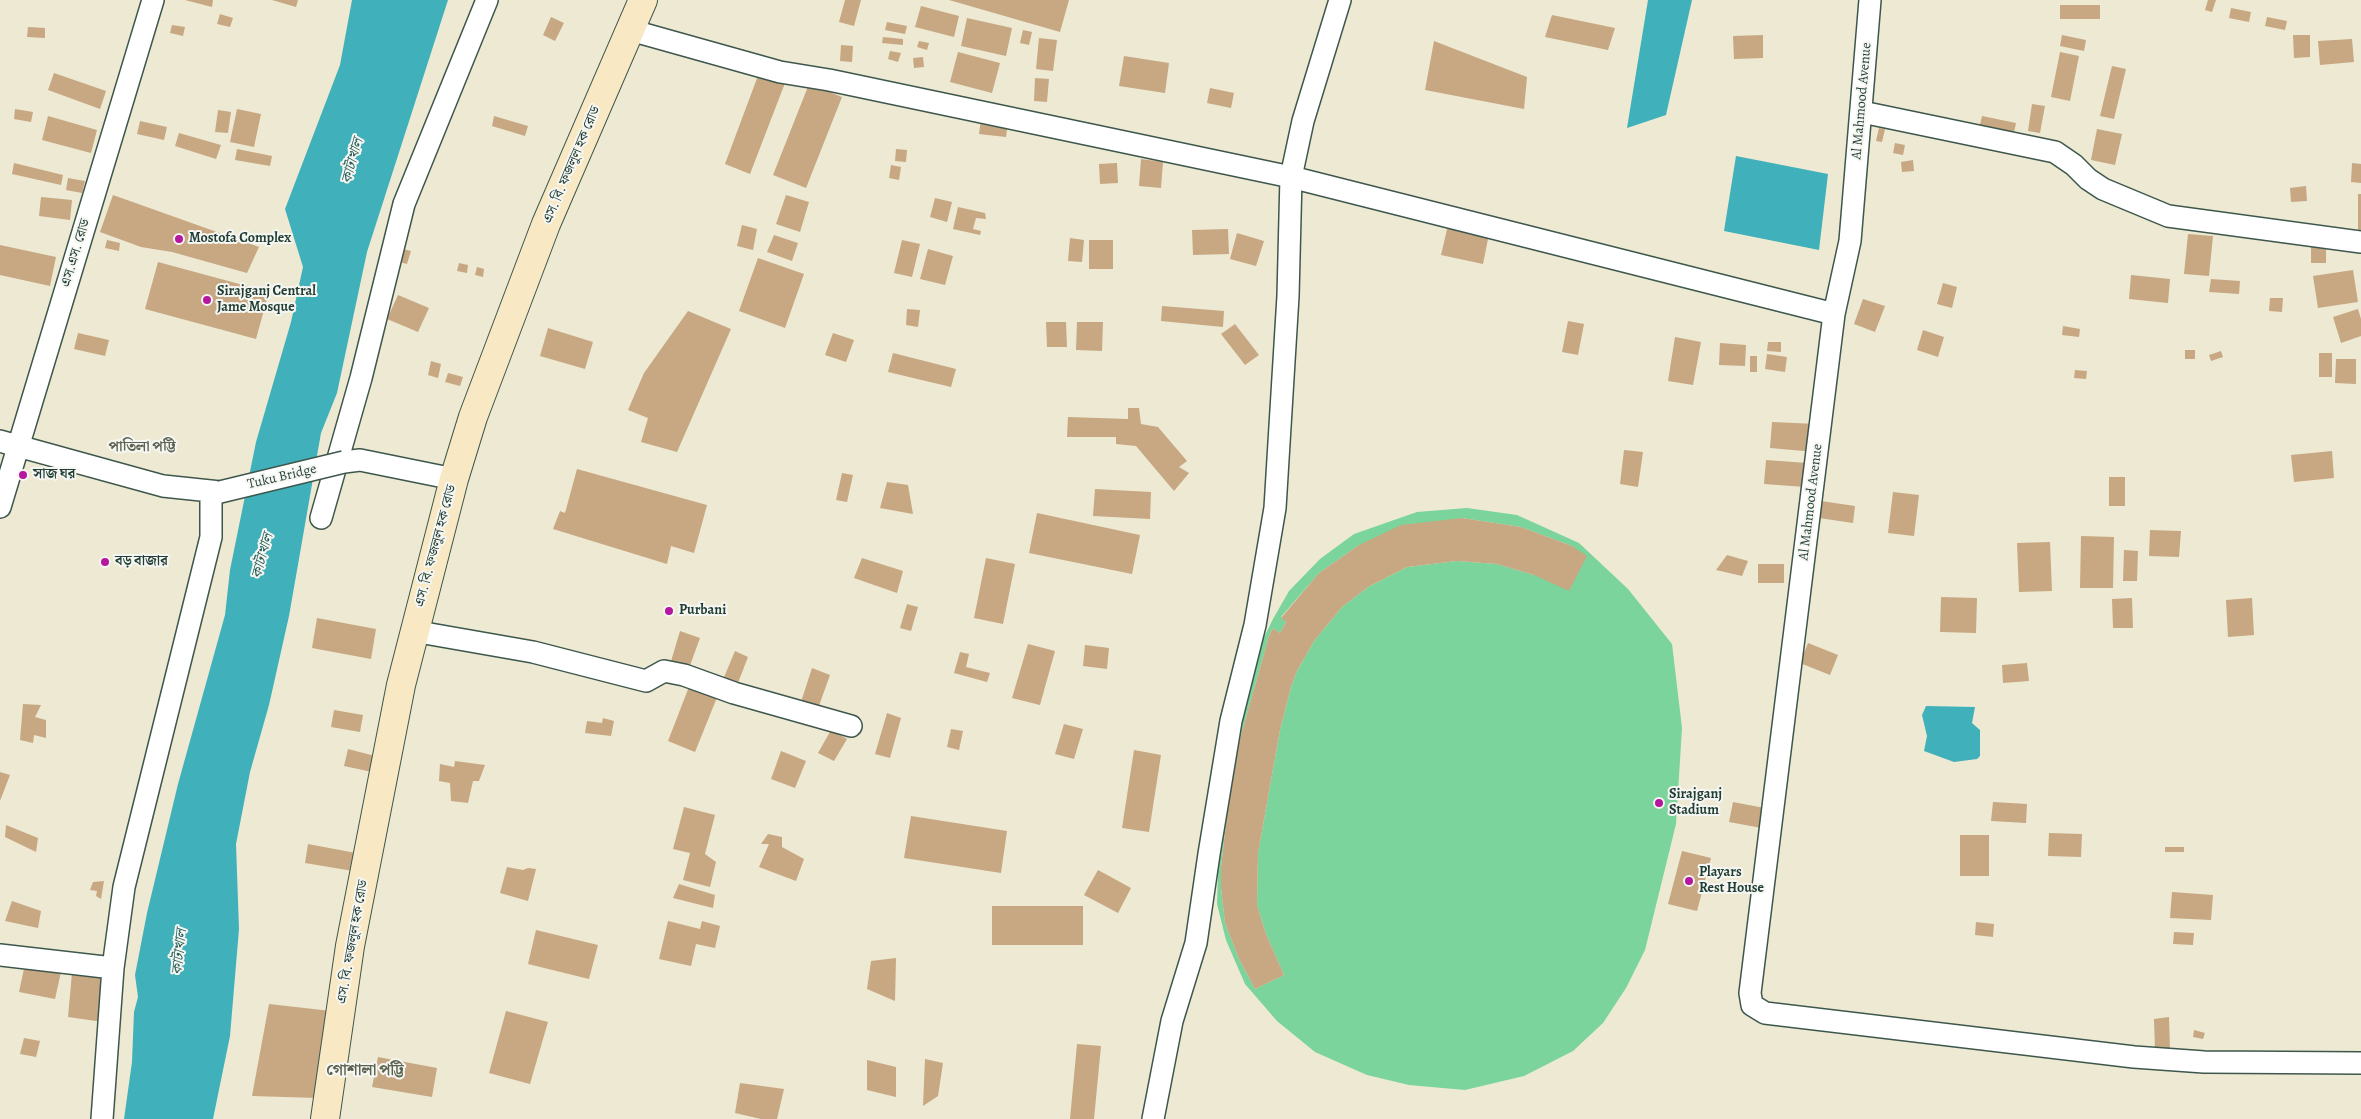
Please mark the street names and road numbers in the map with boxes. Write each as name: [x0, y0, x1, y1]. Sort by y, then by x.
street label: Al Mahmood Avenue: [1849, 42, 1875, 160]
street label: এস. বি. ফজলুল হক রোড: [540, 104, 604, 226]
street label: এস.এস. রোড: [58, 217, 94, 289]
street label: Al Mahmood Avenue: [1796, 443, 1826, 561]
street label: Tuku Bridge: [246, 461, 318, 493]
street label: এস. বি. ফজলুল হক রোড: [412, 483, 460, 609]
street label: এস. বি. ফজলুল হক রোড: [334, 879, 372, 1005]

